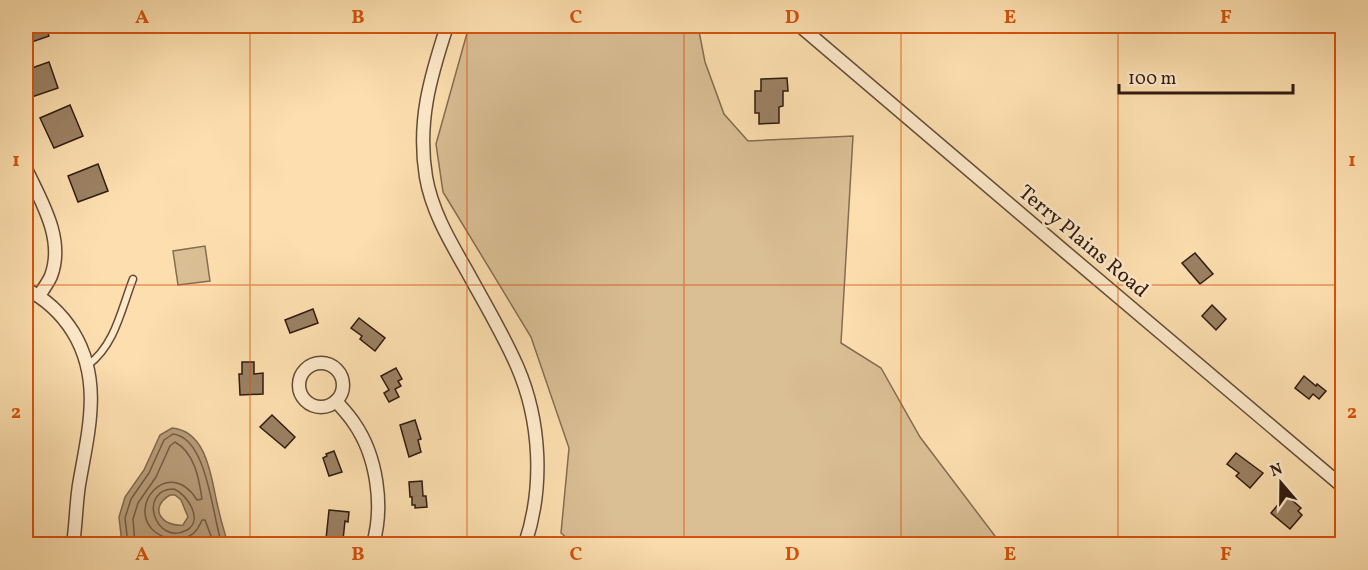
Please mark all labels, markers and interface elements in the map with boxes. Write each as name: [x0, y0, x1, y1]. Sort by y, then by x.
text: A: [135, 4, 149, 32]
text: B: [351, 4, 365, 32]
text: C: [570, 4, 583, 32]
text: D: [785, 4, 799, 32]
text: E: [1004, 4, 1016, 32]
text: F: [1220, 4, 1232, 32]
scale bar: [1119, 57, 1293, 95]
text: 100 m: [1128, 67, 1177, 92]
text: 1: [12, 147, 20, 175]
text: 1: [1348, 147, 1356, 175]
street label: Terry Plains Road: [1012, 179, 1154, 305]
text: 2: [11, 399, 21, 427]
text: 2: [1347, 399, 1357, 427]
north arrow: [1251, 453, 1311, 513]
text: N: [1267, 458, 1286, 483]
text: A: [135, 541, 149, 569]
text: B: [351, 541, 365, 569]
text: C: [570, 541, 583, 569]
text: D: [785, 541, 799, 569]
text: E: [1004, 541, 1016, 569]
text: F: [1220, 541, 1232, 569]

